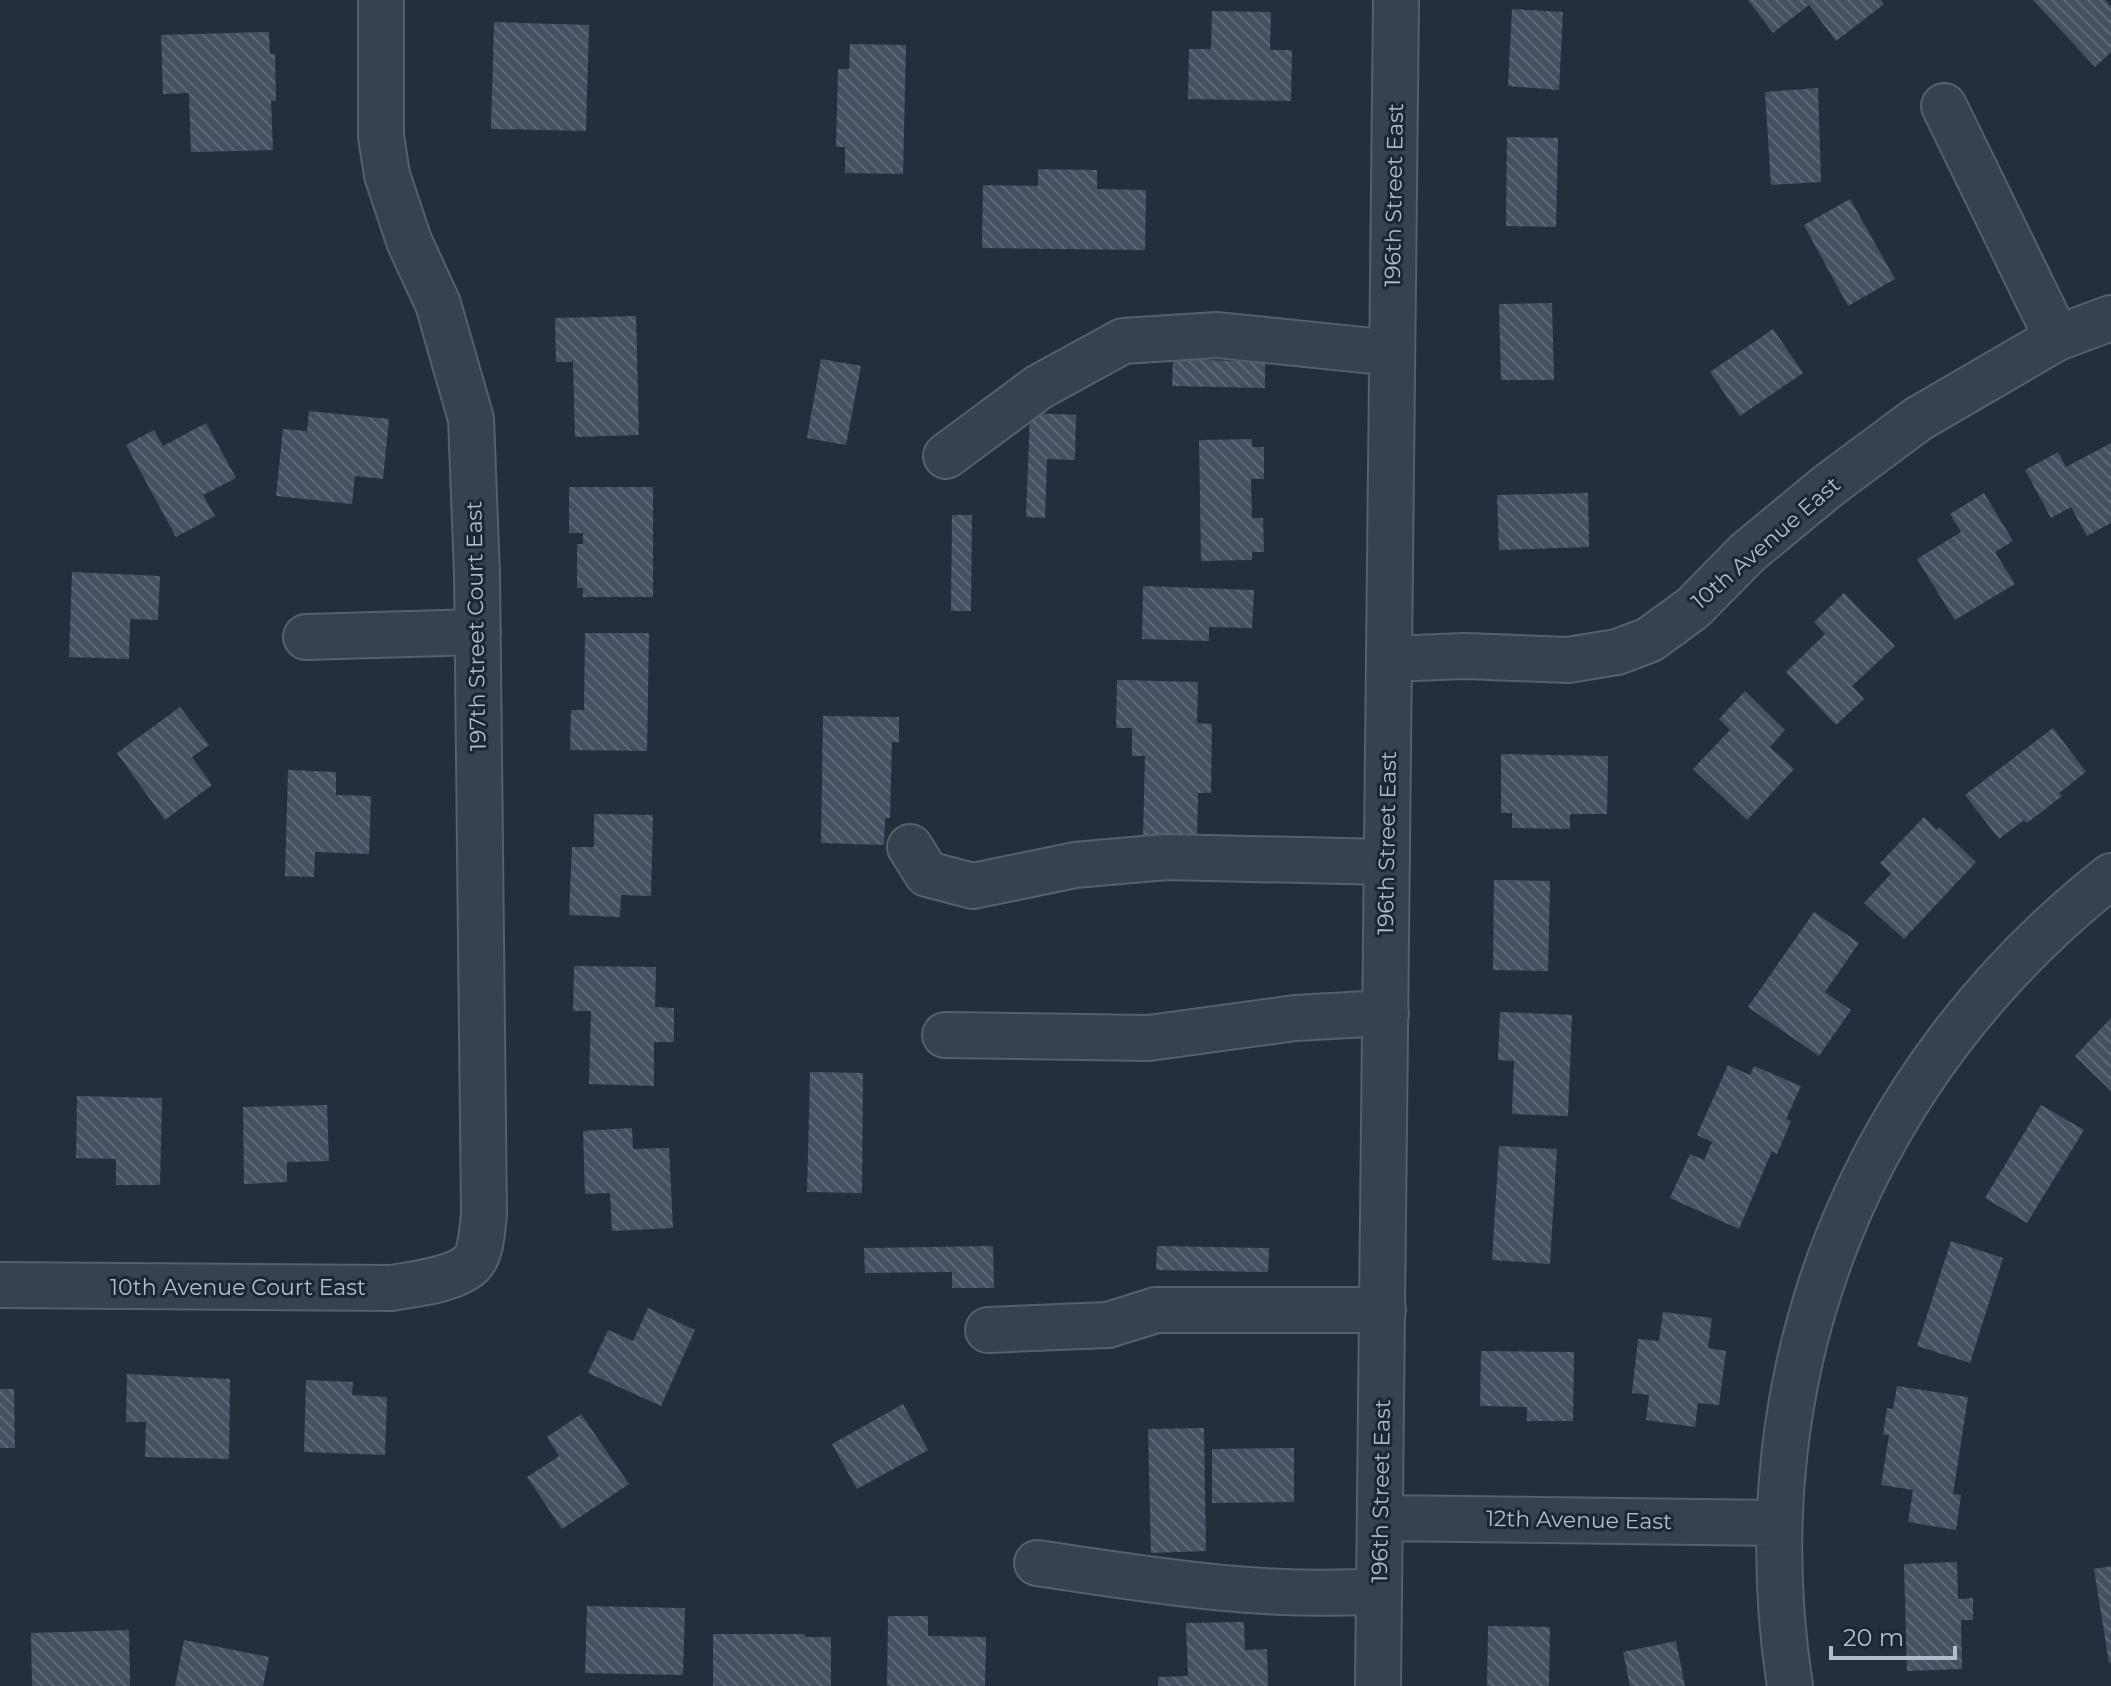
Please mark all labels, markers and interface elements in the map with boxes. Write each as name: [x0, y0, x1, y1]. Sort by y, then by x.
street label: 196th Street East: [1379, 103, 1409, 287]
street label: 10th Avenue East: [1686, 471, 1846, 615]
street label: 197th Street Court East: [460, 501, 492, 751]
street label: 196th Street East: [1372, 751, 1402, 935]
street label: 10th Avenue Court East: [110, 1274, 366, 1301]
street label: 196th Street East: [1366, 1399, 1396, 1583]
street label: 12th Avenue East: [1486, 1505, 1672, 1535]
scale bar: [1831, 1610, 1955, 1660]
text: 20 m: [1843, 1623, 1904, 1652]

